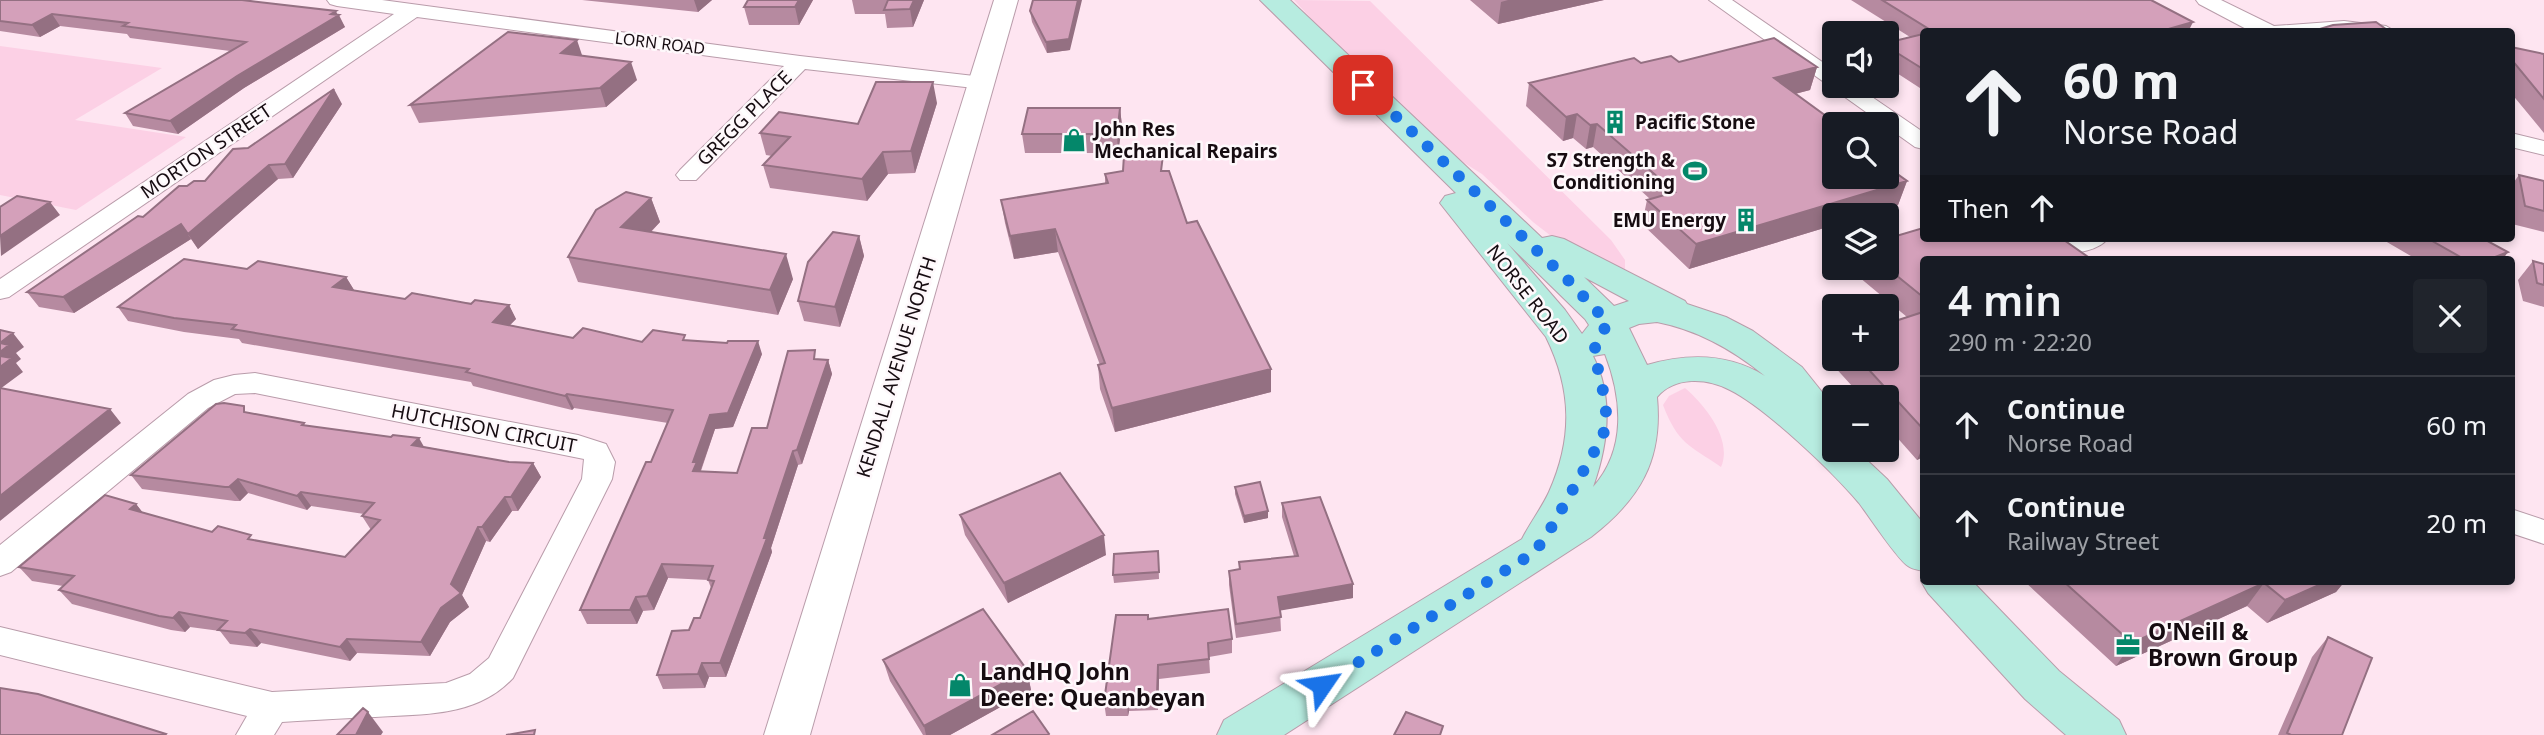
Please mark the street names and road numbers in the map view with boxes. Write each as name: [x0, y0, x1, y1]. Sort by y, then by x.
street label: LORN ROAD: [614, 27, 706, 59]
street label: GREGG PLACE: [691, 65, 797, 171]
street label: MORTON STREET: [135, 97, 277, 205]
street label: NORSE ROAD: [1481, 239, 1575, 349]
street label: KENDALL AVENUE NORTH: [850, 253, 942, 481]
street label: HUTCHISON CIRCUIT: [389, 397, 579, 459]

